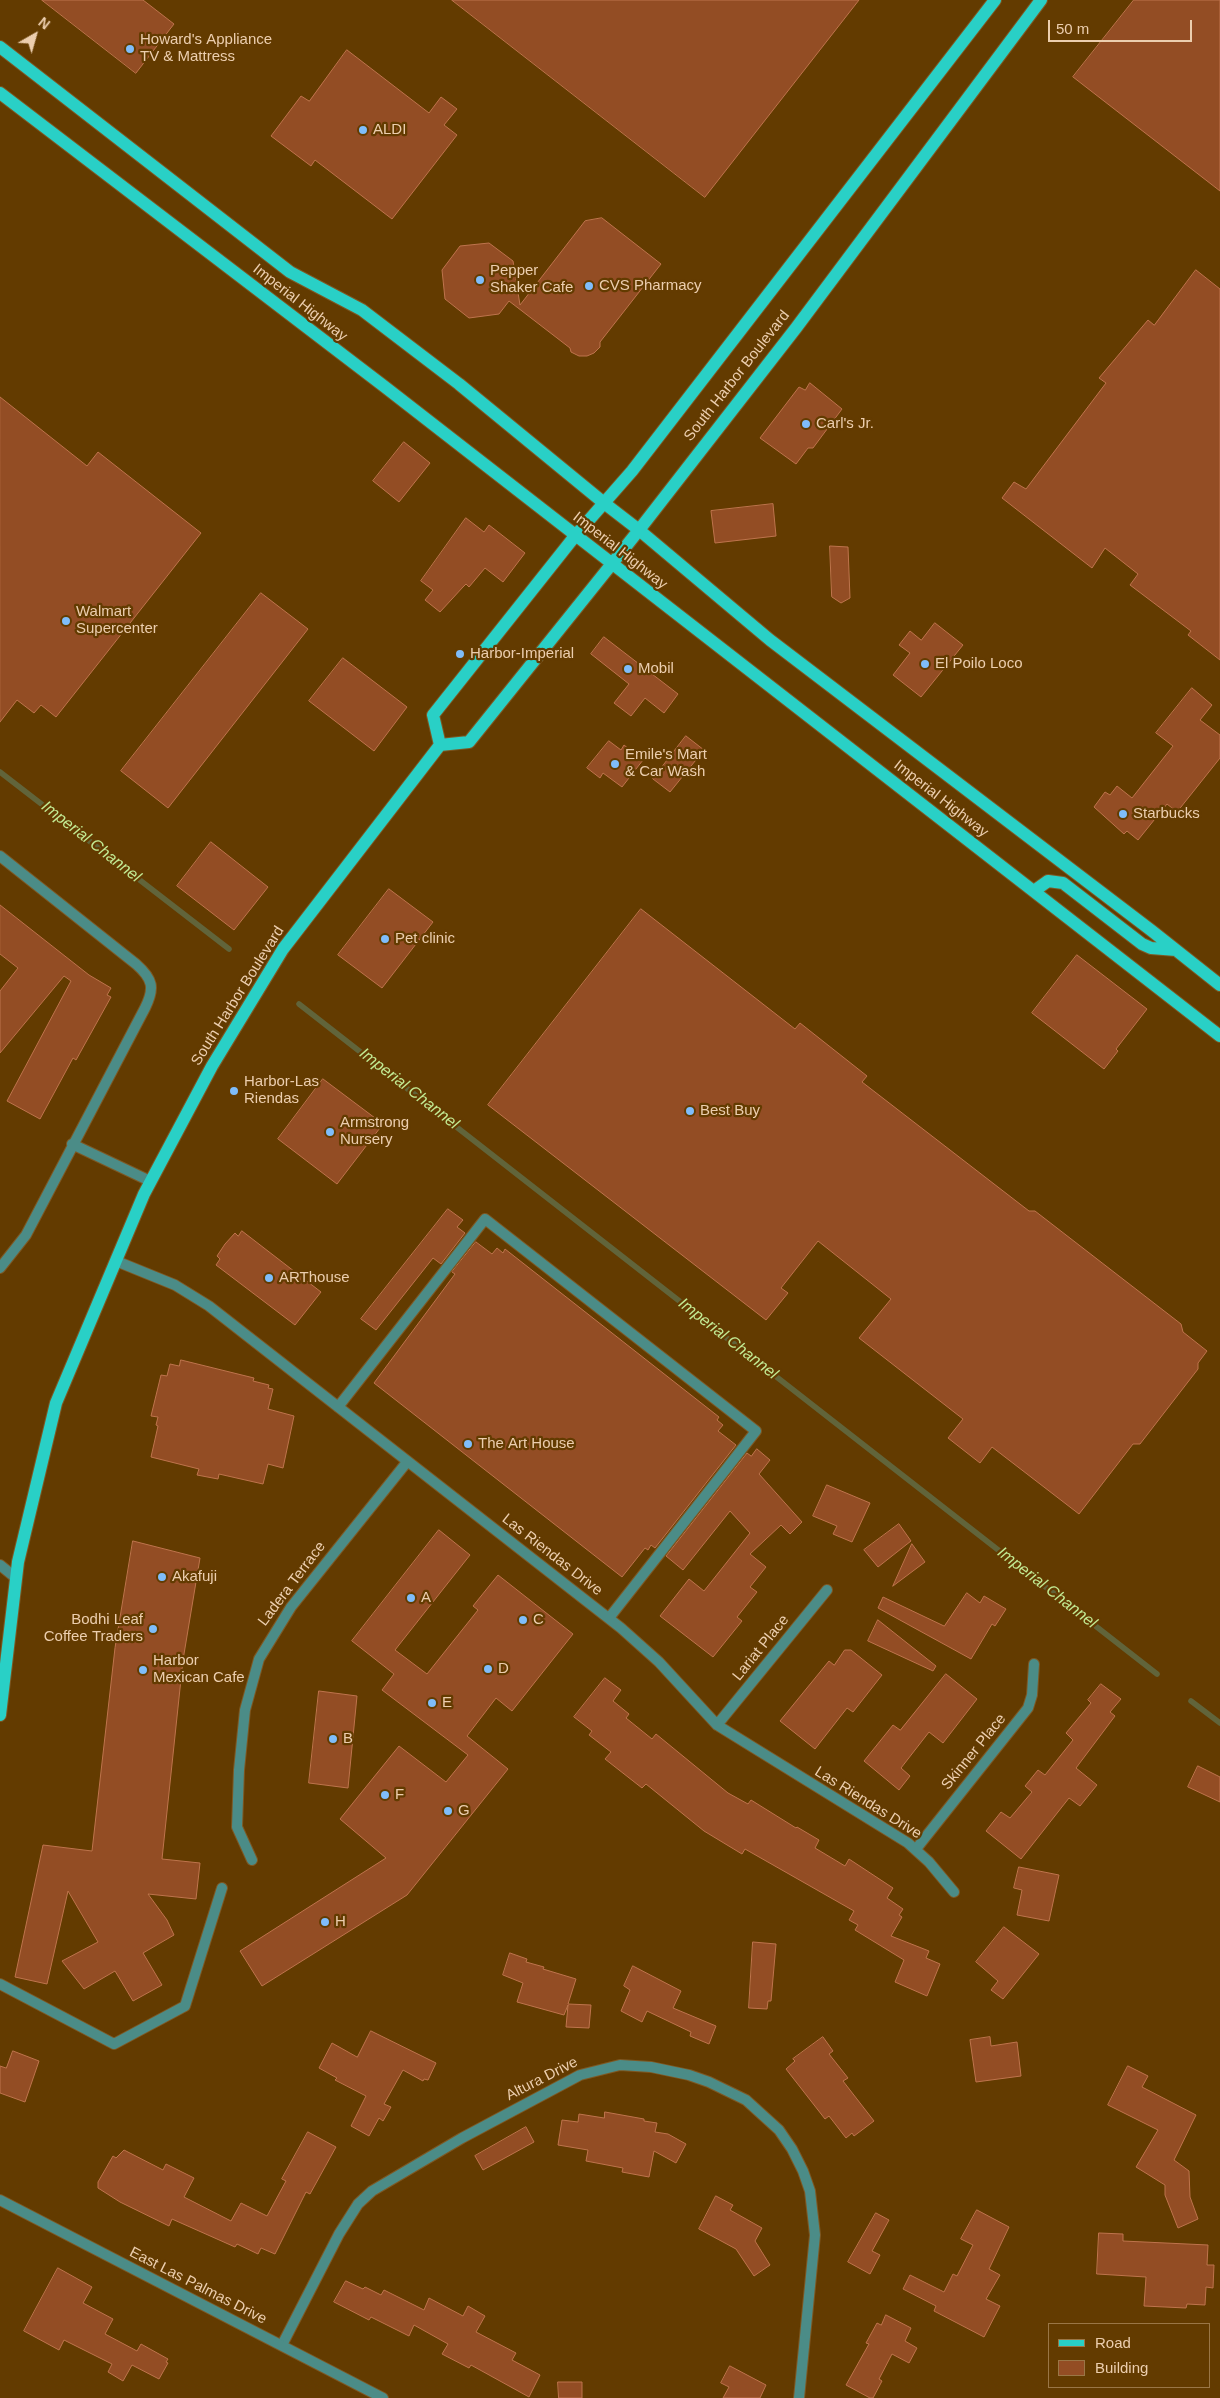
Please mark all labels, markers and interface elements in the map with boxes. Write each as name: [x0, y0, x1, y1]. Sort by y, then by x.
north arrow: [10, 10, 60, 60]
scale bar: [1050, 10, 1194, 42]
text: N: [35, 14, 53, 33]
text: 50 m: [1056, 20, 1089, 37]
place label: Howard's Appliance TV & Mattress: [140, 31, 272, 66]
marker: Howard's Appliance TV & Mattress: [124, 43, 136, 55]
place label: ALDI: [373, 121, 406, 139]
marker: ALDI: [357, 124, 369, 136]
street label: Imperial Highway: [249, 260, 351, 346]
place label: Pepper Shaker Cafe: [490, 262, 573, 297]
marker: Pepper Shaker Cafe: [474, 274, 486, 286]
place label: CVS Pharmacy: [599, 277, 702, 295]
marker: CVS Pharmacy: [583, 280, 595, 292]
street label: South Harbor Boulevard: [680, 307, 794, 445]
place label: Carl's Jr.: [816, 415, 874, 433]
marker: Carl's Jr.: [800, 418, 812, 430]
street label: Imperial Highway: [569, 508, 671, 594]
place label: Walmart Supercenter: [76, 603, 158, 638]
marker: Walmart Supercenter: [60, 615, 72, 627]
place label: Harbor-Imperial: [470, 645, 574, 663]
marker: Harbor-Imperial: [454, 648, 466, 660]
place label: El Poilo Loco: [935, 655, 1023, 673]
marker: El Poilo Loco: [919, 658, 931, 670]
place label: Mobil: [638, 660, 674, 678]
marker: Mobil: [622, 663, 634, 675]
place label: Emile's Mart & Car Wash: [625, 746, 707, 781]
street label: Imperial Highway: [890, 756, 992, 842]
marker: Emile's Mart & Car Wash: [609, 758, 621, 770]
water label: Imperial Channel: [37, 797, 145, 887]
place label: Starbucks: [1133, 805, 1200, 823]
marker: Starbucks: [1117, 808, 1129, 820]
street label: South Harbor Boulevard: [188, 923, 288, 1069]
place label: Pet clinic: [395, 930, 455, 948]
marker: Pet clinic: [379, 933, 391, 945]
water label: Imperial Channel: [355, 1044, 463, 1134]
place label: Harbor-Las Riendas: [244, 1073, 319, 1108]
marker: Harbor-Las Riendas: [228, 1085, 240, 1097]
place label: Best Buy: [700, 1102, 760, 1120]
marker: Best Buy: [684, 1105, 696, 1117]
place label: Armstrong Nursery: [340, 1114, 409, 1149]
marker: Armstrong Nursery: [324, 1126, 336, 1138]
place label: ARThouse: [279, 1269, 350, 1287]
marker: ARThouse: [263, 1272, 275, 1284]
water label: Imperial Channel: [674, 1294, 782, 1384]
place label: The Art House: [478, 1435, 575, 1453]
marker: The Art House: [462, 1438, 474, 1450]
street label: Las Riendas Drive: [498, 1510, 606, 1600]
street label: Ladera Terrace: [254, 1538, 330, 1630]
water label: Imperial Channel: [993, 1543, 1101, 1633]
place label: Akafuji: [172, 1568, 217, 1586]
marker: Akafuji: [156, 1571, 168, 1583]
place label: A: [421, 1589, 431, 1607]
marker: A: [405, 1592, 417, 1604]
place label: Bodhi Leaf Coffee Traders: [44, 1611, 143, 1646]
place label: C: [533, 1611, 544, 1629]
street label: Lariat Place: [729, 1612, 793, 1684]
marker: C: [517, 1614, 529, 1626]
marker: Bodhi Leaf Coffee Traders: [147, 1623, 159, 1635]
place label: Harbor Mexican Cafe: [153, 1652, 245, 1687]
place label: D: [498, 1660, 509, 1678]
marker: D: [482, 1663, 494, 1675]
marker: Harbor Mexican Cafe: [137, 1664, 149, 1676]
place label: E: [442, 1694, 452, 1712]
marker: E: [426, 1697, 438, 1709]
street label: Skinner Place: [938, 1710, 1010, 1794]
place label: B: [343, 1730, 353, 1748]
marker: B: [327, 1733, 339, 1745]
street label: Las Riendas Drive: [811, 1763, 925, 1843]
place label: F: [395, 1786, 404, 1804]
marker: F: [379, 1789, 391, 1801]
place label: G: [458, 1802, 470, 1820]
marker: G: [442, 1805, 454, 1817]
place label: H: [335, 1913, 346, 1931]
marker: H: [319, 1916, 331, 1928]
street label: Altura Drive: [503, 2053, 581, 2105]
street label: East Las Palmas Drive: [126, 2244, 270, 2328]
legend: [1048, 2323, 1210, 2388]
text: Road: [1095, 2334, 1131, 2351]
text: Building: [1095, 2359, 1148, 2376]

